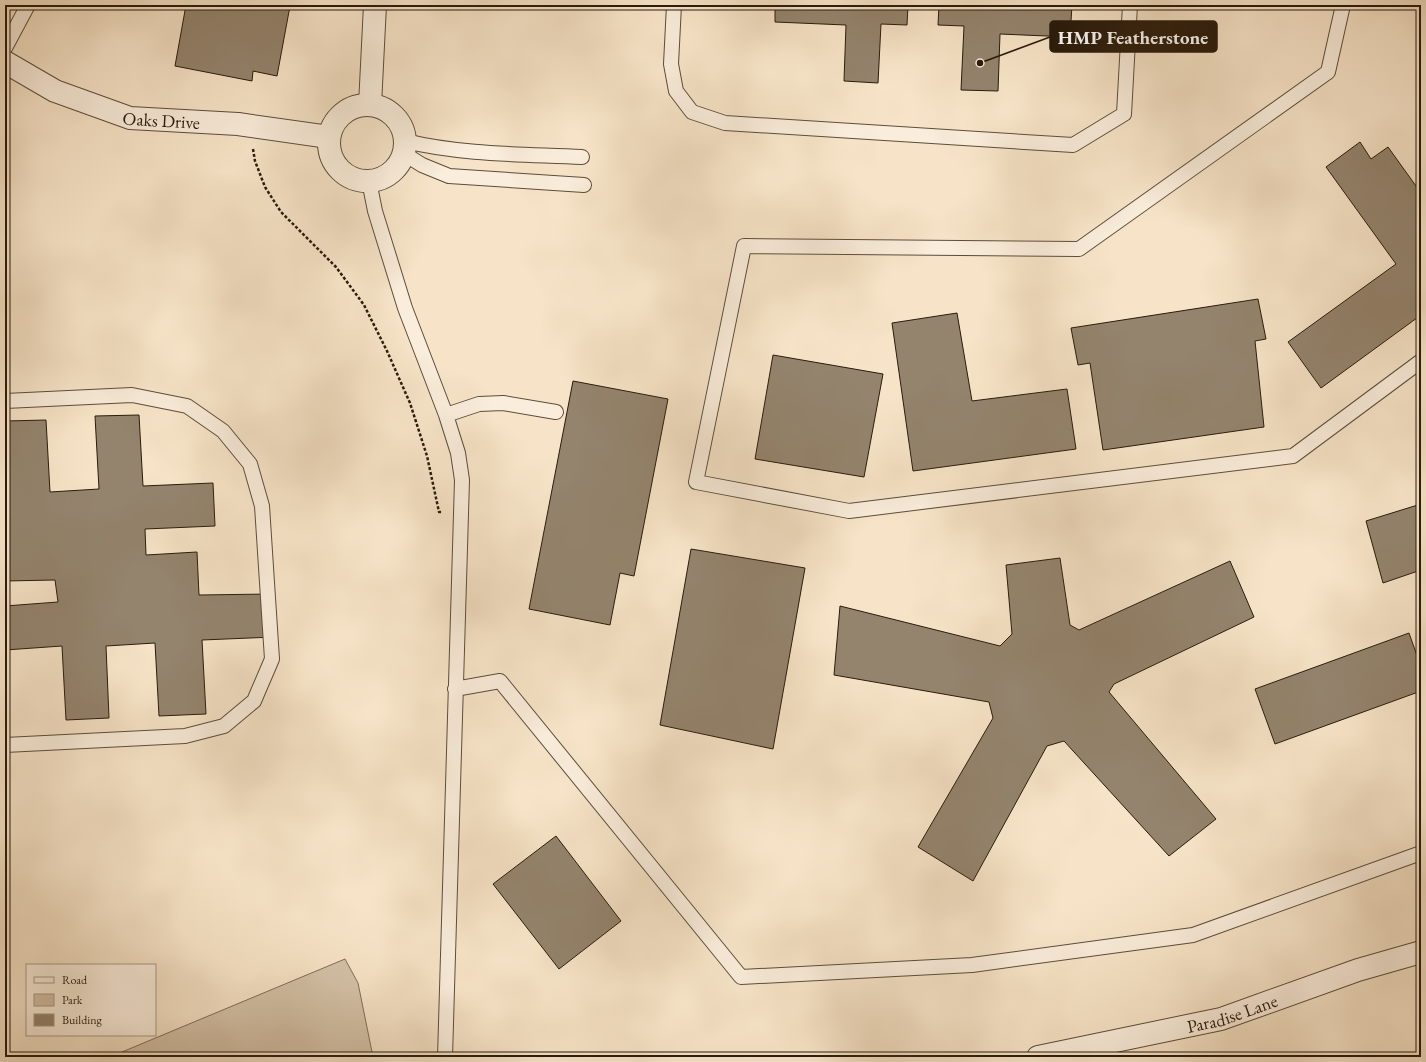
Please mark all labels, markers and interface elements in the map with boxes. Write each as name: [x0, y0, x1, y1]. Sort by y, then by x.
callout: HMP Featherstone: [1050, 21, 1217, 52]
text: HMP Featherstone: [1058, 25, 1208, 50]
street label: Oaks Drive: [119, 105, 201, 133]
legend: [26, 964, 156, 1036]
text: Road: [62, 972, 88, 988]
street label: Paradise Lane: [1185, 988, 1280, 1037]
text: Park: [62, 992, 83, 1008]
text: Building: [62, 1012, 103, 1028]

